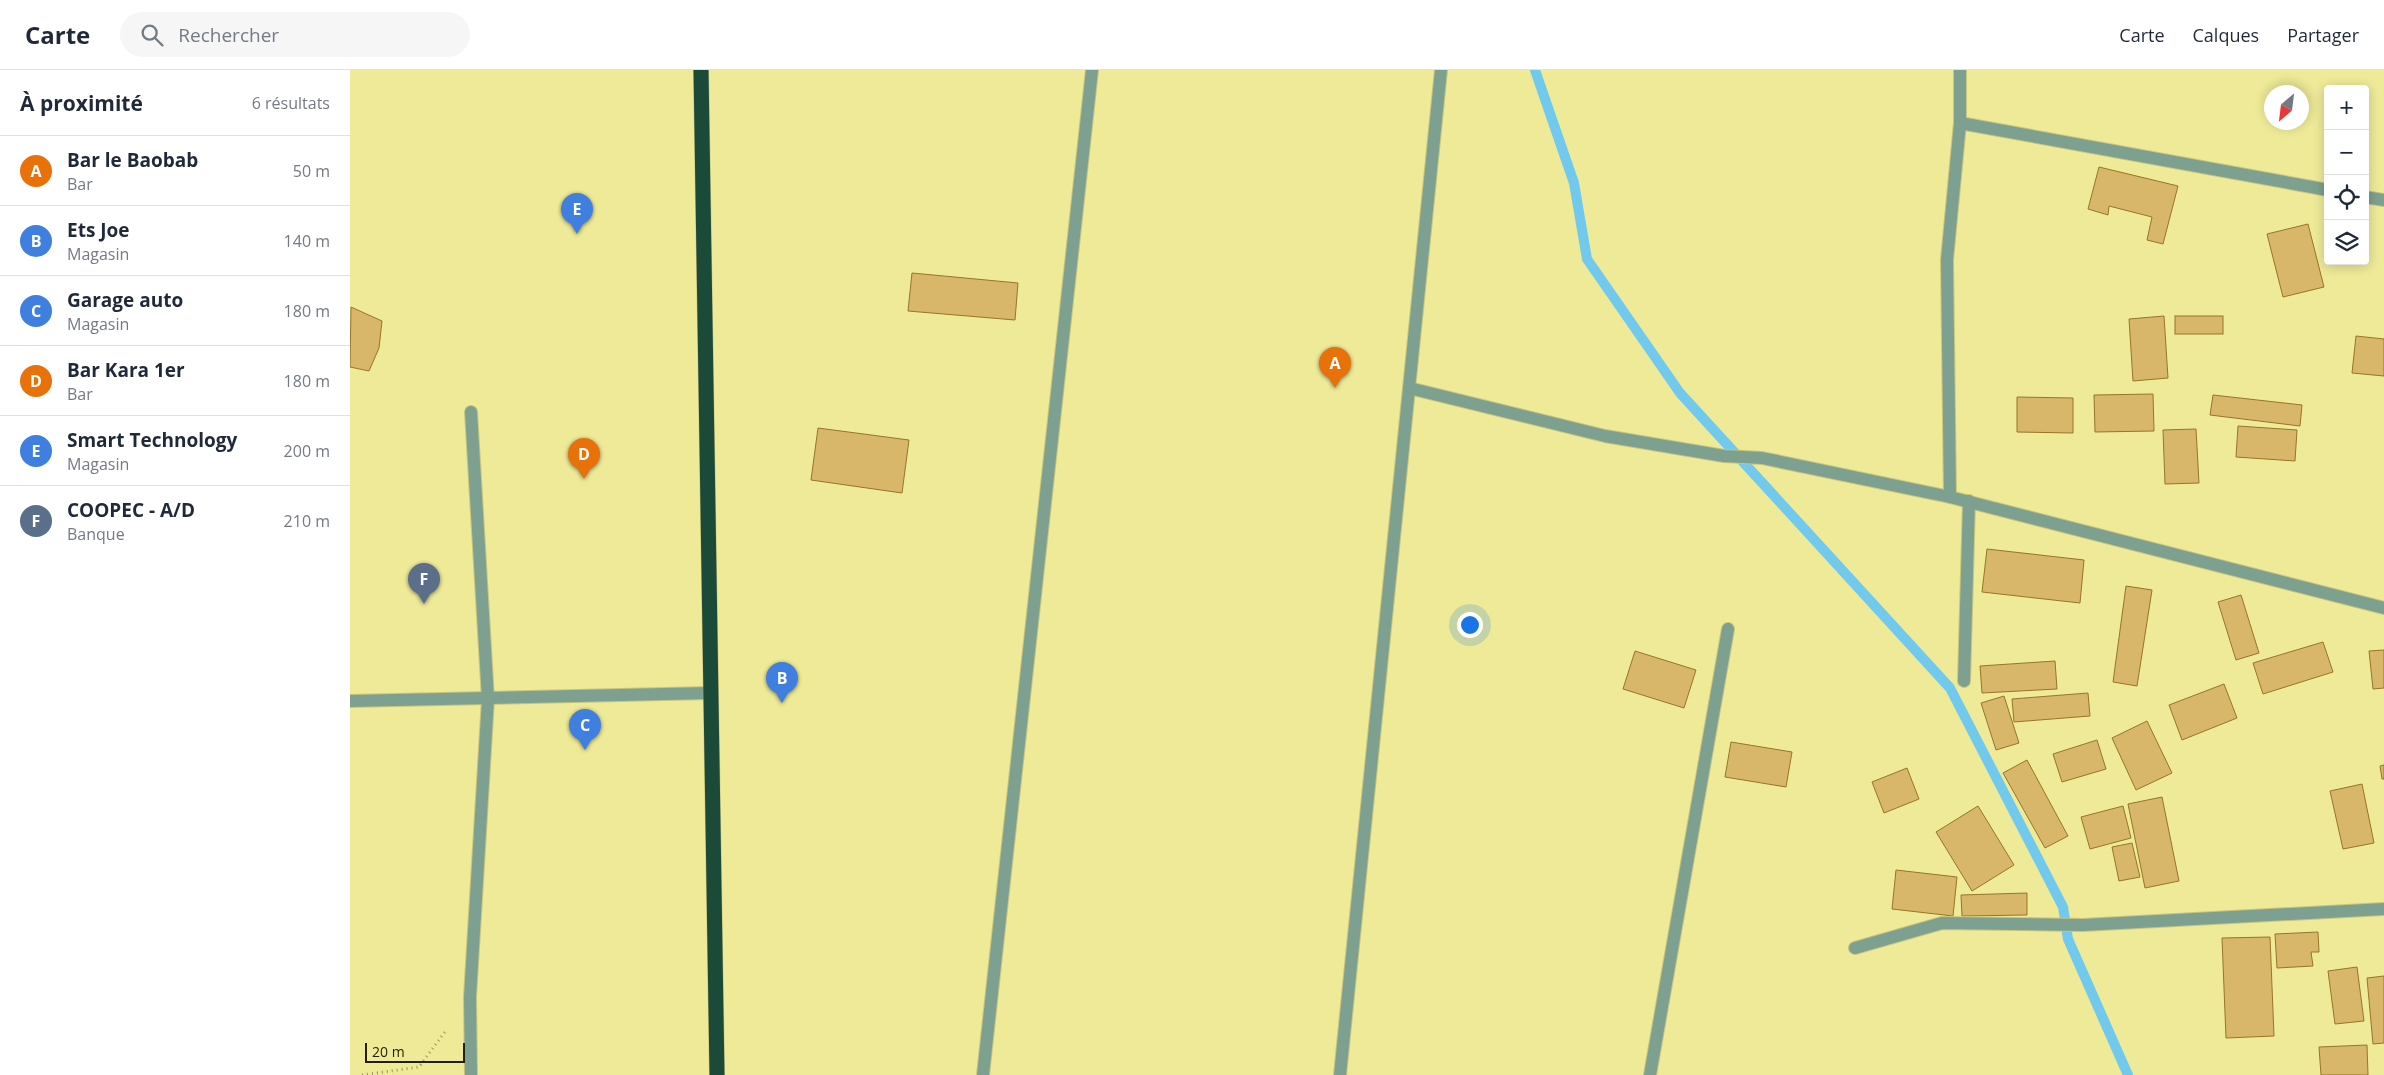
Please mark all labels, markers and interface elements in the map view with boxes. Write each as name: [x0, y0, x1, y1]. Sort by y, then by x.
search box: [120, 12, 470, 57]
text: Carte: [25, 18, 90, 51]
icon: search: [138, 21, 166, 49]
text: Rechercher: [178, 22, 279, 48]
text: Carte: [2119, 23, 2165, 47]
text: Calques: [2193, 23, 2259, 47]
text: Partager: [2287, 23, 2359, 47]
north arrow: [2264, 85, 2309, 130]
map controls: [2324, 85, 2369, 265]
button: +: [2324, 85, 2369, 130]
text: À proximité: [20, 89, 143, 117]
text: 6 résultats: [252, 92, 330, 114]
button: −: [2324, 130, 2369, 175]
text: Bar le Baobab: [67, 147, 198, 173]
text: A: [30, 160, 42, 182]
text: 50 m: [293, 160, 330, 182]
text: Bar: [67, 173, 93, 195]
button: locate: [2324, 175, 2369, 220]
pin: E: [561, 193, 593, 234]
text: Ets Joe: [67, 217, 130, 243]
button: layers: [2324, 220, 2369, 265]
text: B: [31, 230, 41, 252]
text: 140 m: [284, 230, 330, 252]
text: Magasin: [67, 243, 129, 265]
text: Garage auto: [67, 287, 183, 313]
text: C: [31, 300, 41, 322]
text: 180 m: [284, 300, 330, 322]
text: Magasin: [67, 313, 129, 335]
pin: A: [1319, 347, 1351, 388]
text: Bar Kara 1er: [67, 357, 185, 383]
text: D: [30, 370, 42, 392]
text: 180 m: [284, 370, 330, 392]
text: Bar: [67, 383, 93, 405]
text: Smart Technology: [67, 427, 237, 453]
pin: D: [568, 438, 600, 479]
text: E: [32, 440, 40, 462]
text: 200 m: [284, 440, 330, 462]
text: Magasin: [67, 453, 129, 475]
text: COOPEC - A/D: [67, 497, 195, 523]
text: F: [32, 510, 40, 532]
text: 210 m: [284, 510, 330, 532]
text: Banque: [67, 523, 125, 545]
pin: F: [408, 563, 440, 604]
your location: [1457, 612, 1483, 638]
pin: B: [766, 662, 798, 703]
pin: C: [569, 709, 601, 750]
scale bar: [365, 1040, 465, 1063]
text: 20 m: [372, 1042, 405, 1061]

